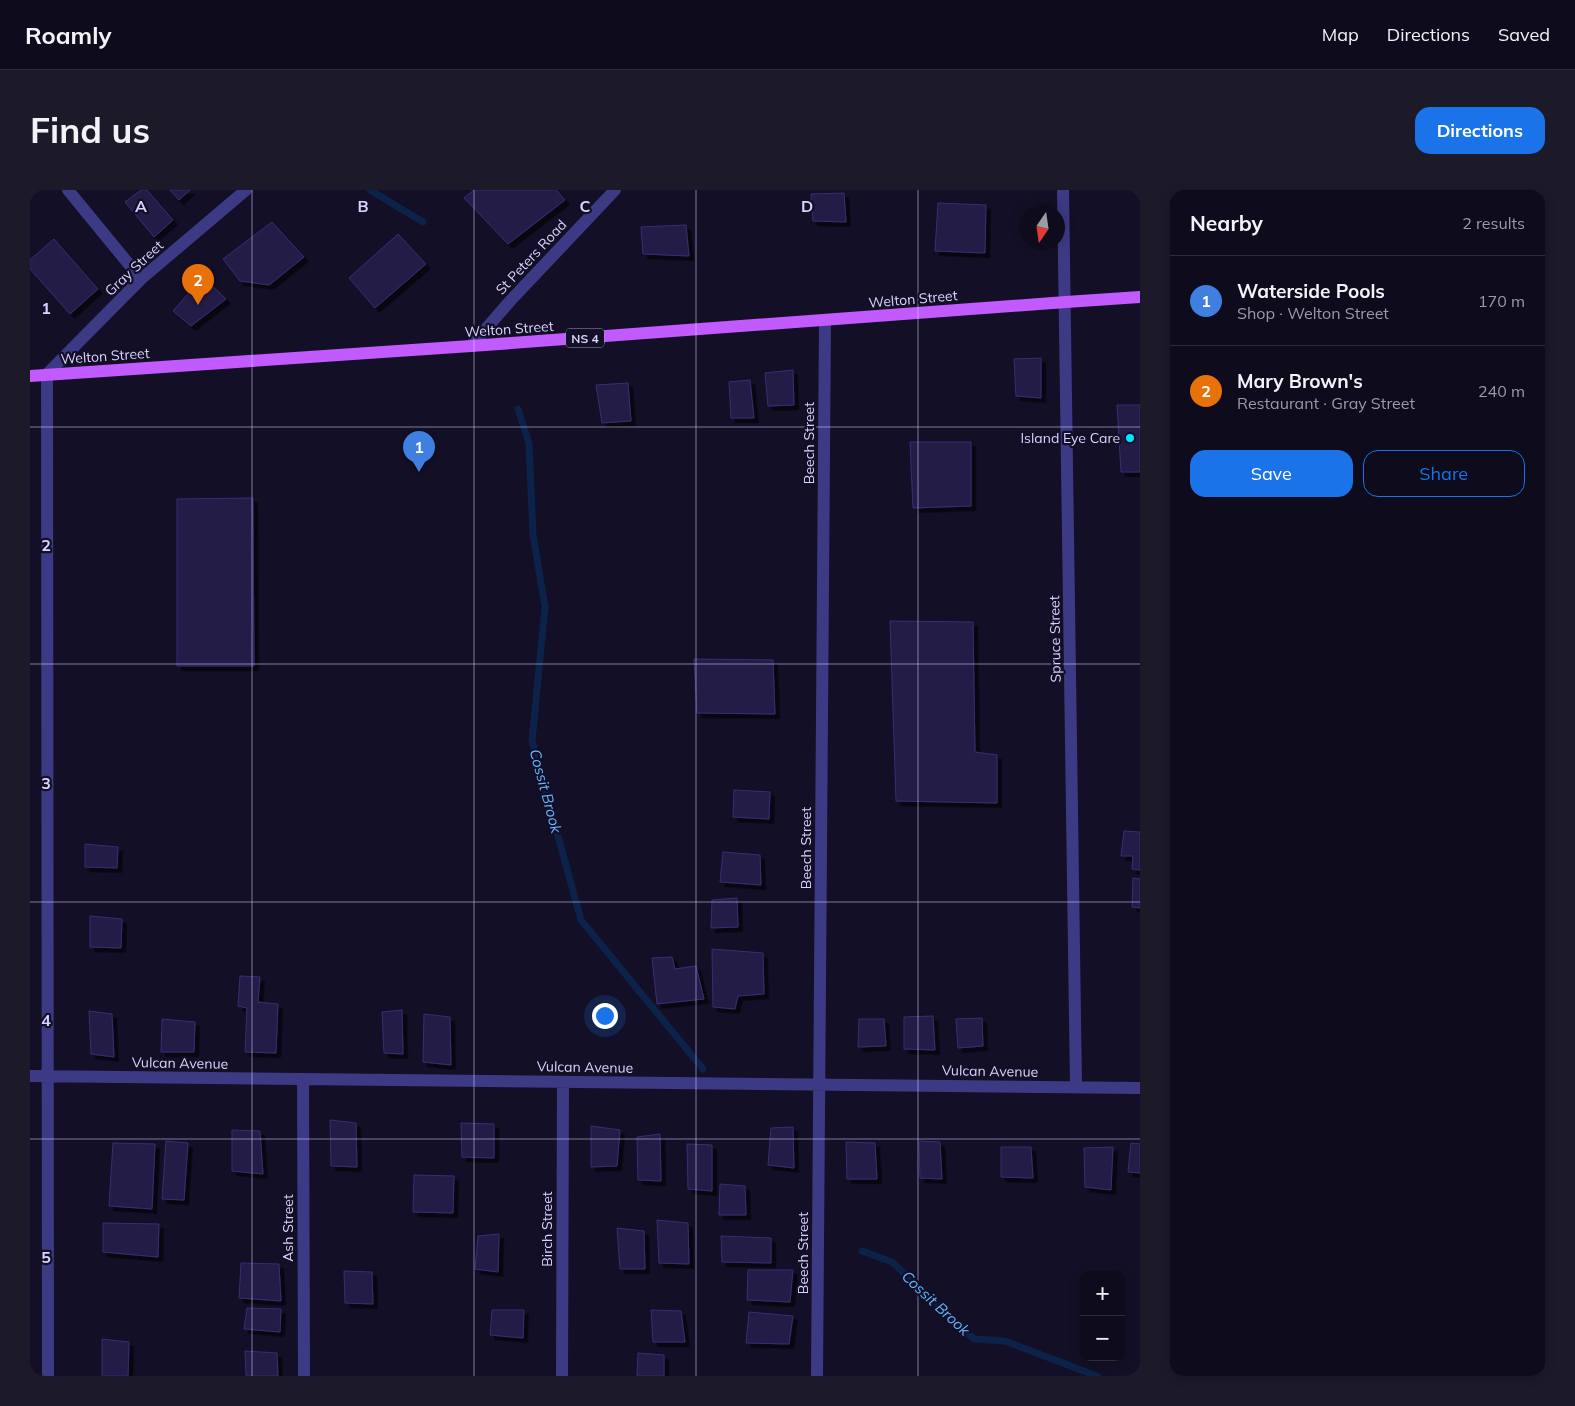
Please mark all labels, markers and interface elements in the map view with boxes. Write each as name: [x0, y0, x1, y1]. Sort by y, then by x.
text: Roamly: [25, 20, 112, 50]
text: Map: [1322, 23, 1359, 46]
text: Directions: [1387, 23, 1470, 46]
text: Saved: [1498, 23, 1550, 46]
button: Directions: [1415, 107, 1545, 154]
text: Find us: [30, 108, 150, 152]
text: A: [135, 196, 147, 216]
text: B: [357, 196, 369, 216]
text: C: [580, 196, 591, 216]
text: D: [801, 196, 813, 216]
north arrow: [1020, 205, 1065, 250]
text: Nearby: [1190, 210, 1263, 236]
text: 2 results: [1462, 213, 1525, 233]
street label: St Peters Road: [492, 216, 570, 298]
street label: Gray Street: [101, 236, 167, 300]
pin: 2: [182, 264, 214, 305]
text: Waterside Pools: [1237, 279, 1385, 303]
street label: Welton Street: [868, 286, 958, 312]
text: 1: [1201, 291, 1211, 311]
text: 170 m: [1478, 291, 1525, 311]
text: 1: [41, 298, 51, 318]
text: Shop · Welton Street: [1237, 303, 1389, 323]
street label: Welton Street: [464, 317, 554, 341]
road number: NS 4: [566, 328, 604, 348]
street label: Welton Street: [60, 344, 150, 368]
text: Mary Brown's: [1237, 369, 1363, 393]
text: 2: [1201, 381, 1211, 401]
text: 240 m: [1478, 381, 1525, 401]
text: Restaurant · Gray Street: [1237, 393, 1415, 413]
street label: Beech Street: [800, 402, 818, 484]
place label: Island Eye Care: [1020, 429, 1120, 447]
pin: 1: [403, 431, 435, 472]
marker: Island Eye Care: [1124, 432, 1136, 444]
button: Save: [1190, 450, 1353, 497]
button: Share: [1363, 450, 1525, 497]
text: 2: [41, 535, 51, 555]
street label: Spruce Street: [1045, 595, 1065, 683]
water label: Cossit Brook: [526, 747, 567, 836]
text: 3: [41, 773, 51, 793]
street label: Beech Street: [797, 807, 815, 889]
your location: [592, 1003, 618, 1029]
text: 4: [41, 1010, 51, 1030]
street label: Vulcan Avenue: [132, 1053, 228, 1073]
street label: Vulcan Avenue: [537, 1057, 633, 1077]
street label: Vulcan Avenue: [942, 1061, 1038, 1081]
street label: Birch Street: [538, 1191, 556, 1267]
street label: Ash Street: [279, 1194, 297, 1262]
street label: Beech Street: [794, 1212, 812, 1294]
text: 5: [41, 1247, 51, 1267]
water label: Cossit Brook: [898, 1267, 975, 1340]
map controls: [1080, 1271, 1125, 1361]
button: +: [1080, 1271, 1125, 1316]
button: −: [1080, 1316, 1125, 1361]

